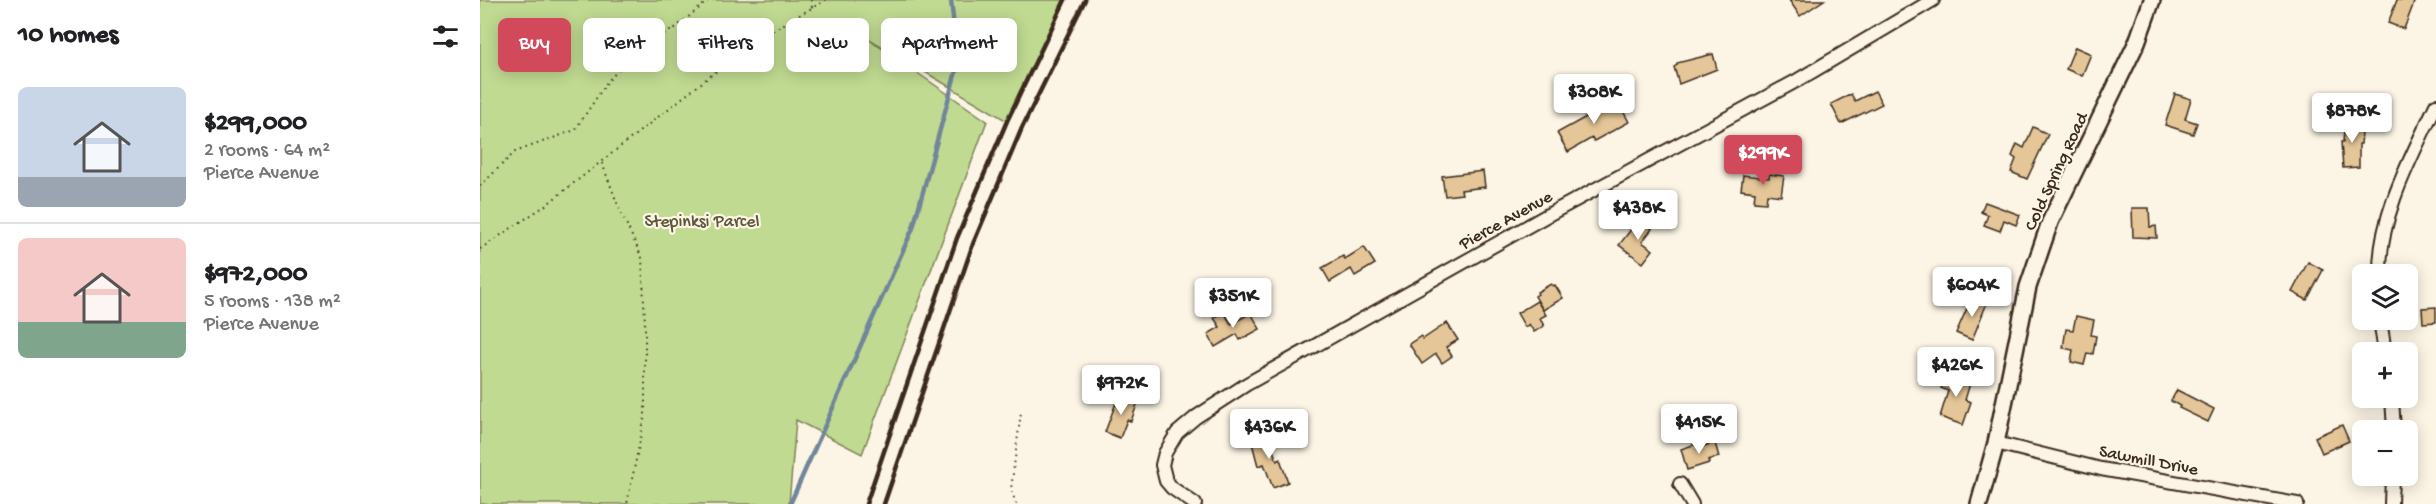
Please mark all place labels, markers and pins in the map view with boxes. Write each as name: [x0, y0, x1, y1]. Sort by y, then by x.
pin: $308K: [1552, 74, 1636, 125]
pin: $878K: [2310, 93, 2394, 144]
pin: $299K: [1721, 135, 1805, 186]
pin: $438K: [1596, 190, 1680, 241]
pin: $604K: [1930, 267, 2014, 318]
pin: $351K: [1191, 278, 1275, 329]
pin: $426K: [1914, 347, 1998, 398]
pin: $972K: [1079, 365, 1163, 416]
pin: $415K: [1657, 404, 1741, 455]
pin: $436K: [1227, 409, 1311, 460]

